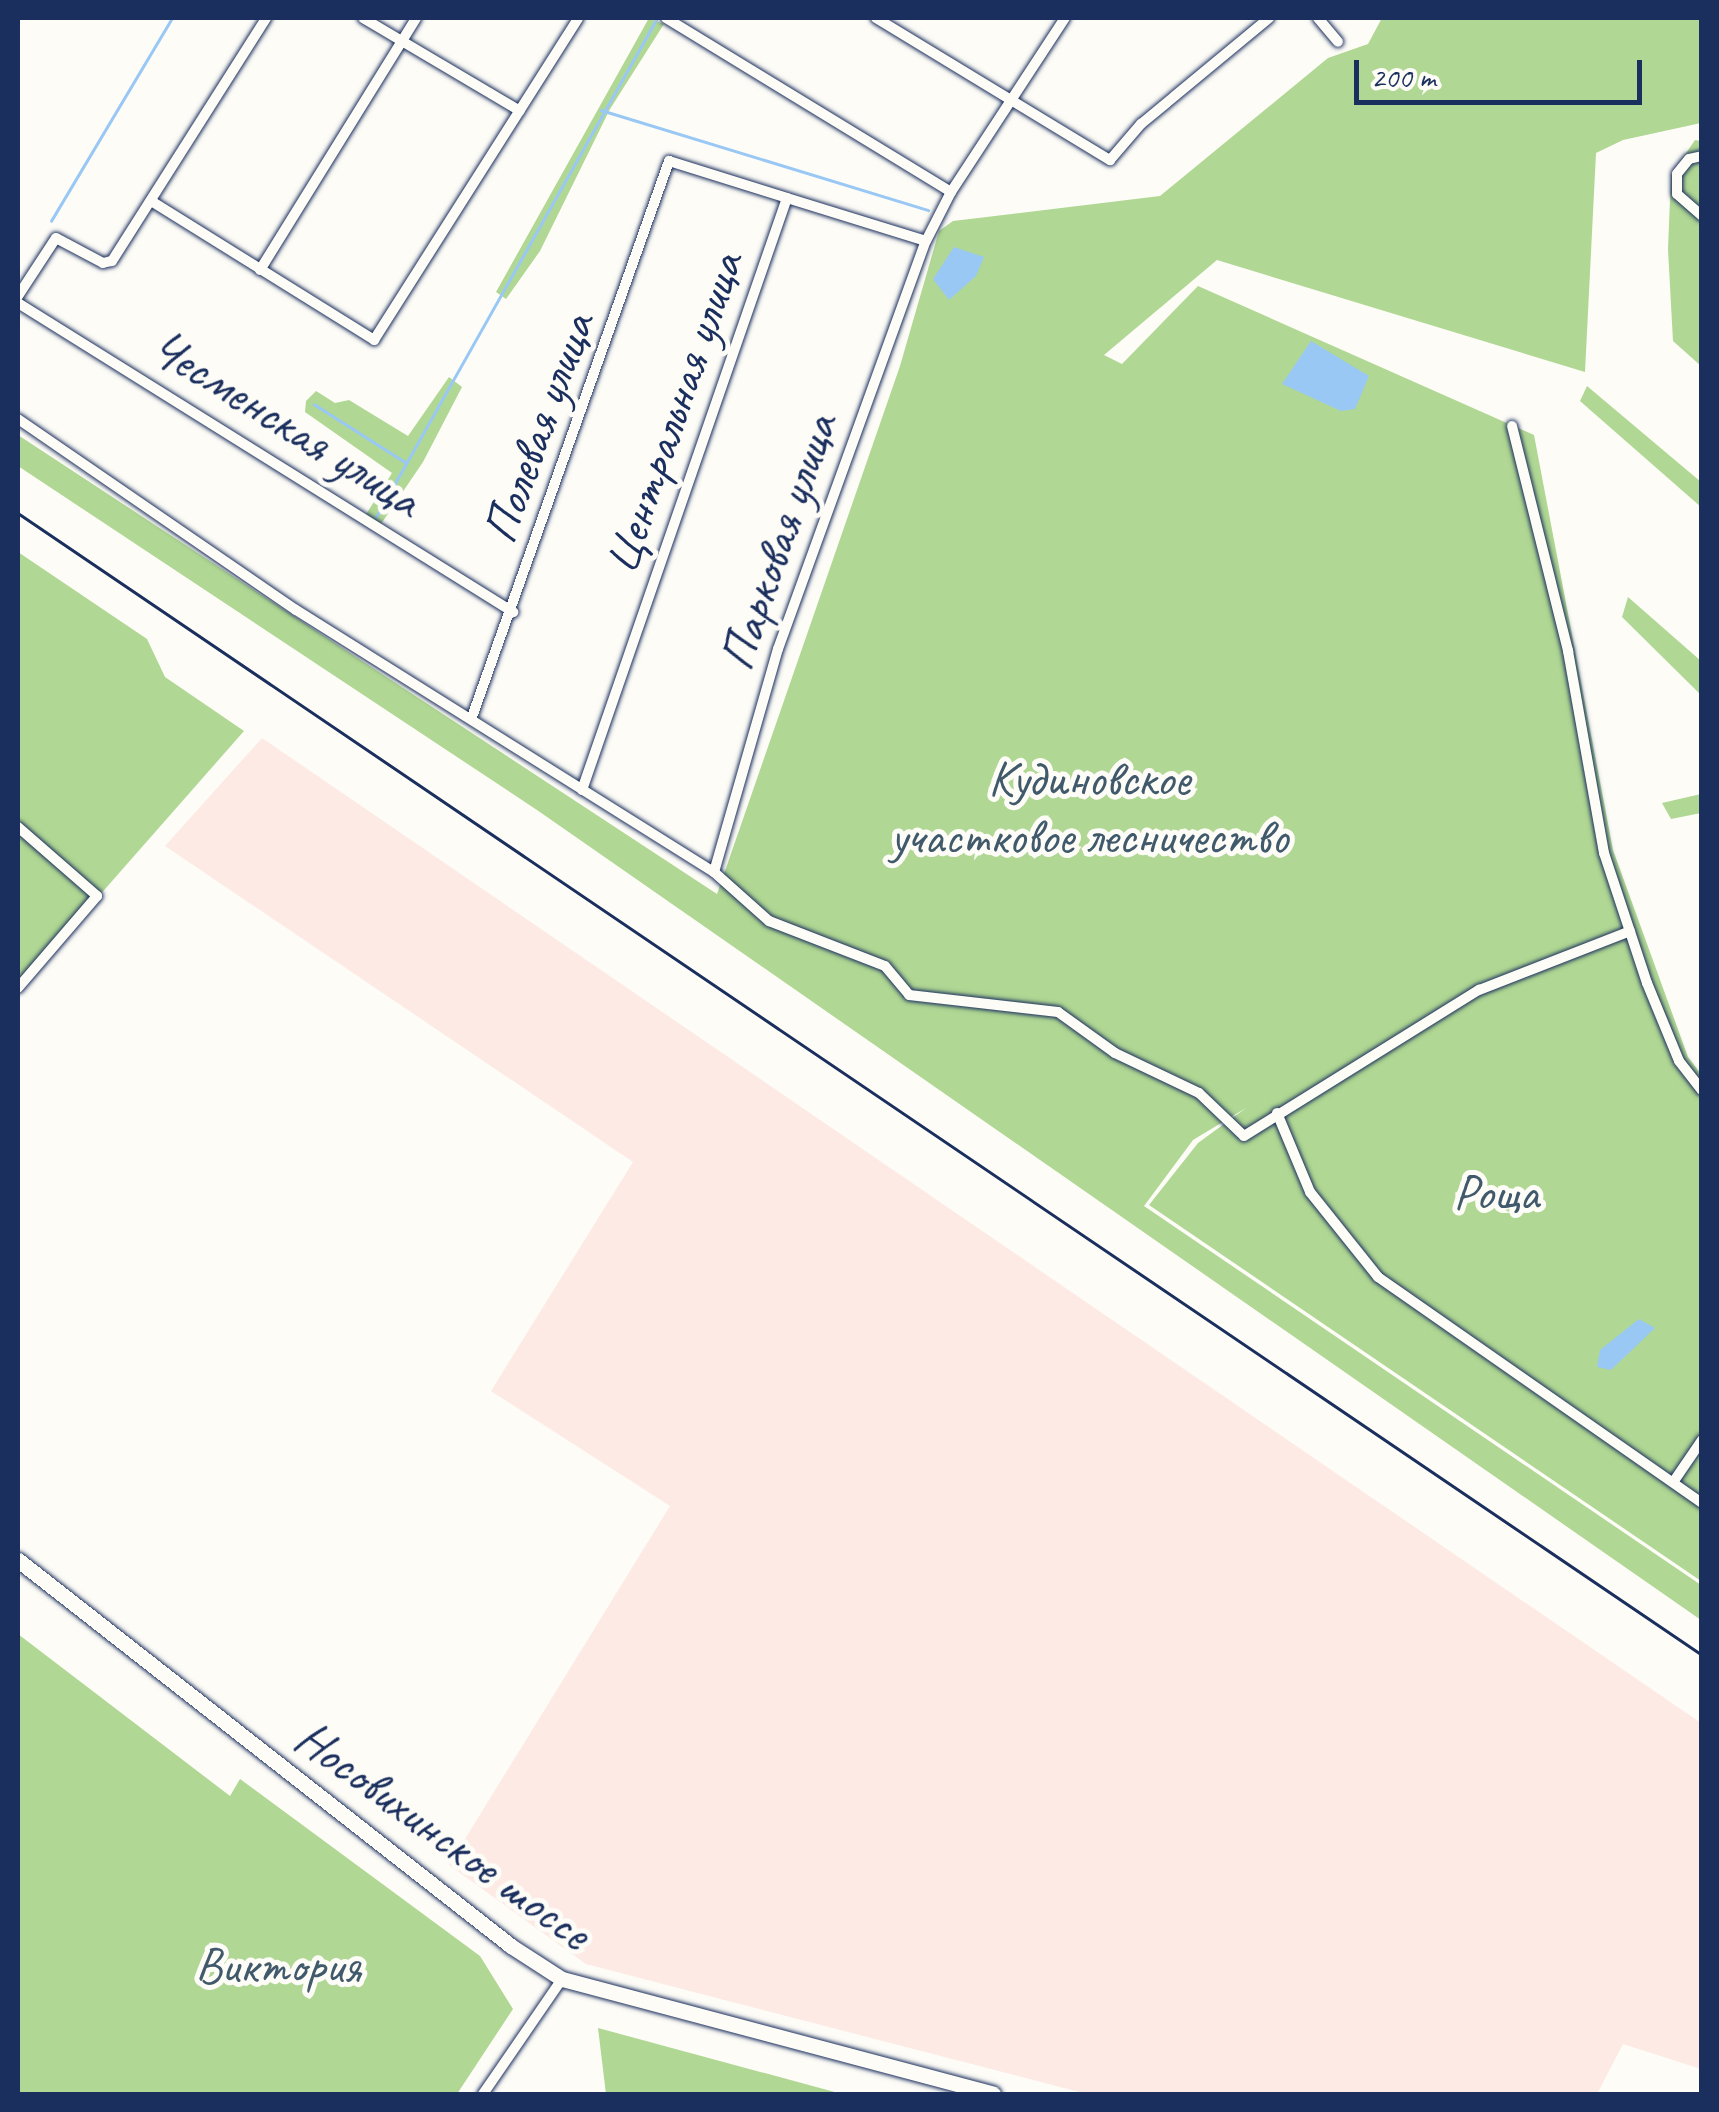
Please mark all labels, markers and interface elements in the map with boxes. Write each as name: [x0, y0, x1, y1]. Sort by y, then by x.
scale bar: [1359, 40, 1646, 102]
text: 200 m: [1371, 58, 1436, 96]
street label: Центральная улица: [590, 244, 756, 582]
street label: Полевая улица: [468, 304, 608, 552]
street label: Чесменская улица: [139, 316, 433, 530]
street label: Парковая улица: [706, 405, 850, 679]
park label: Кудиновское участковое лесничество: [889, 748, 1289, 866]
park label: Роща: [1453, 1163, 1539, 1223]
street label: Носовихинское шоссе: [283, 1708, 603, 1962]
park label: Виктория: [195, 1936, 361, 1996]

